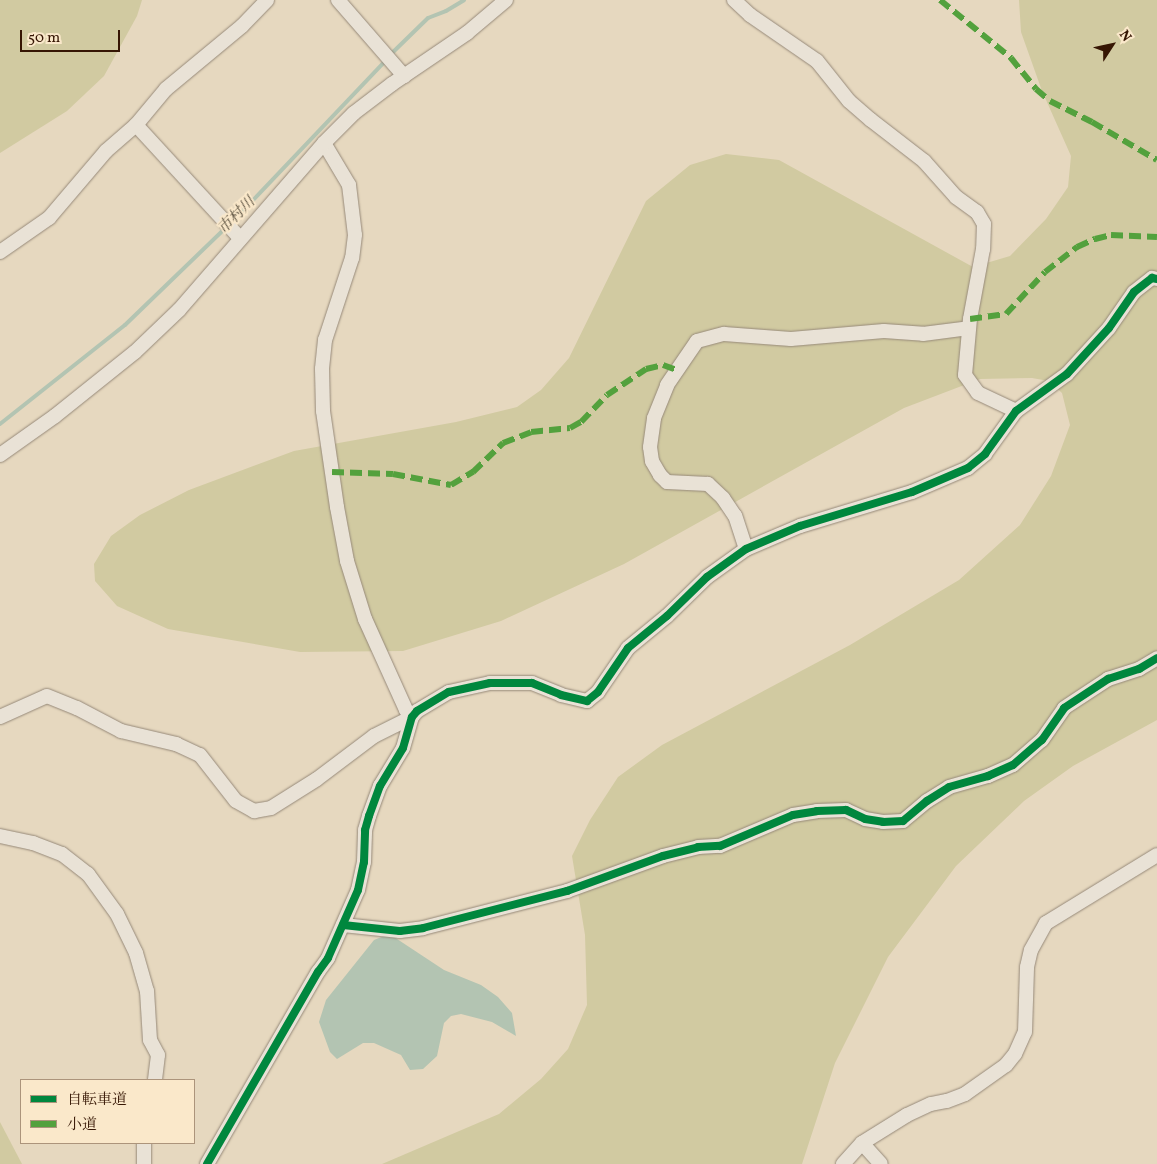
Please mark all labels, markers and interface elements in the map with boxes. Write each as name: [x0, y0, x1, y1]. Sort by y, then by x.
scale bar: [22, 20, 122, 52]
north arrow: [1087, 20, 1137, 70]
text: N: [1114, 26, 1135, 46]
text: 50 m: [28, 28, 60, 49]
water label: 市村川: [215, 194, 259, 238]
legend: [20, 1079, 195, 1144]
text: 自転車道: [67, 1090, 127, 1111]
text: 小道: [67, 1115, 97, 1136]

